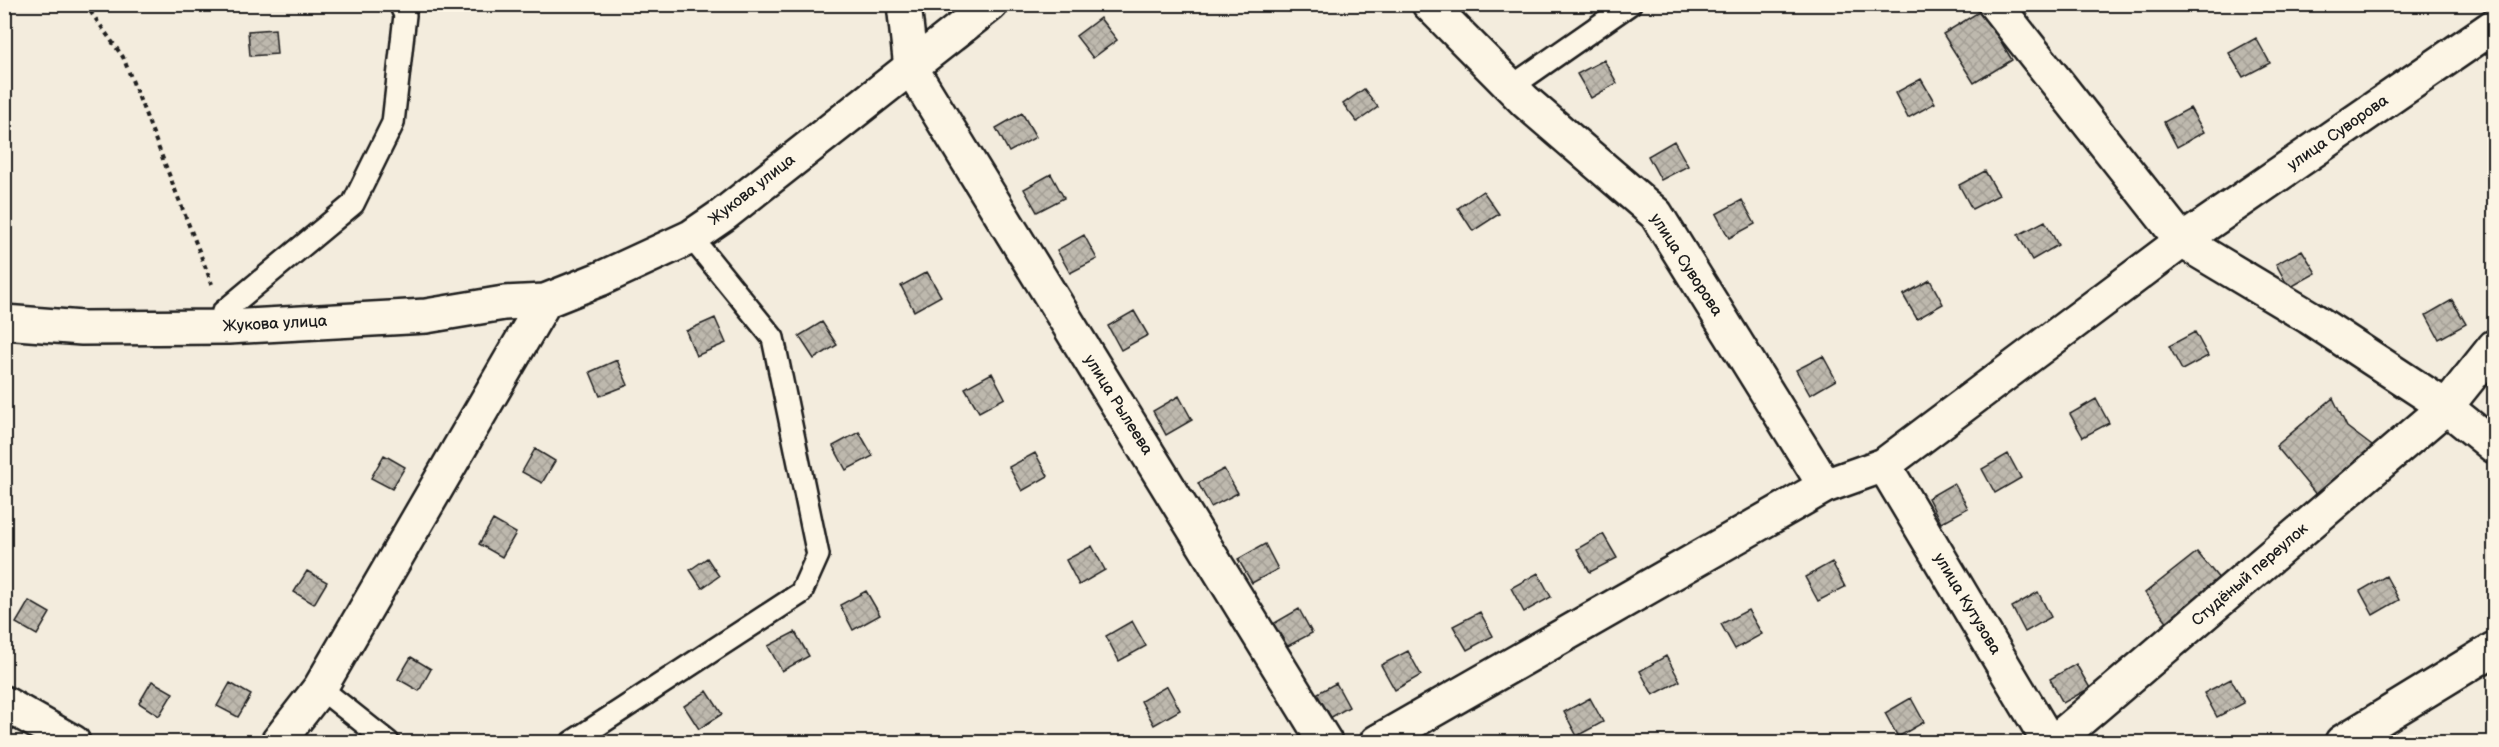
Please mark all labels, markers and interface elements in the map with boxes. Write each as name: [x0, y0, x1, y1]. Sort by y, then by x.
street label: улица Суворова: [2284, 91, 2393, 175]
street label: Жукова улица: [705, 150, 799, 230]
street label: улица Суворова: [1646, 210, 1727, 320]
street label: Жукова улица: [222, 312, 328, 336]
street label: улица Рылеева: [1079, 351, 1157, 459]
street label: Студёный переулок: [2188, 519, 2312, 631]
street label: улица Кутузова: [1929, 550, 2005, 659]

